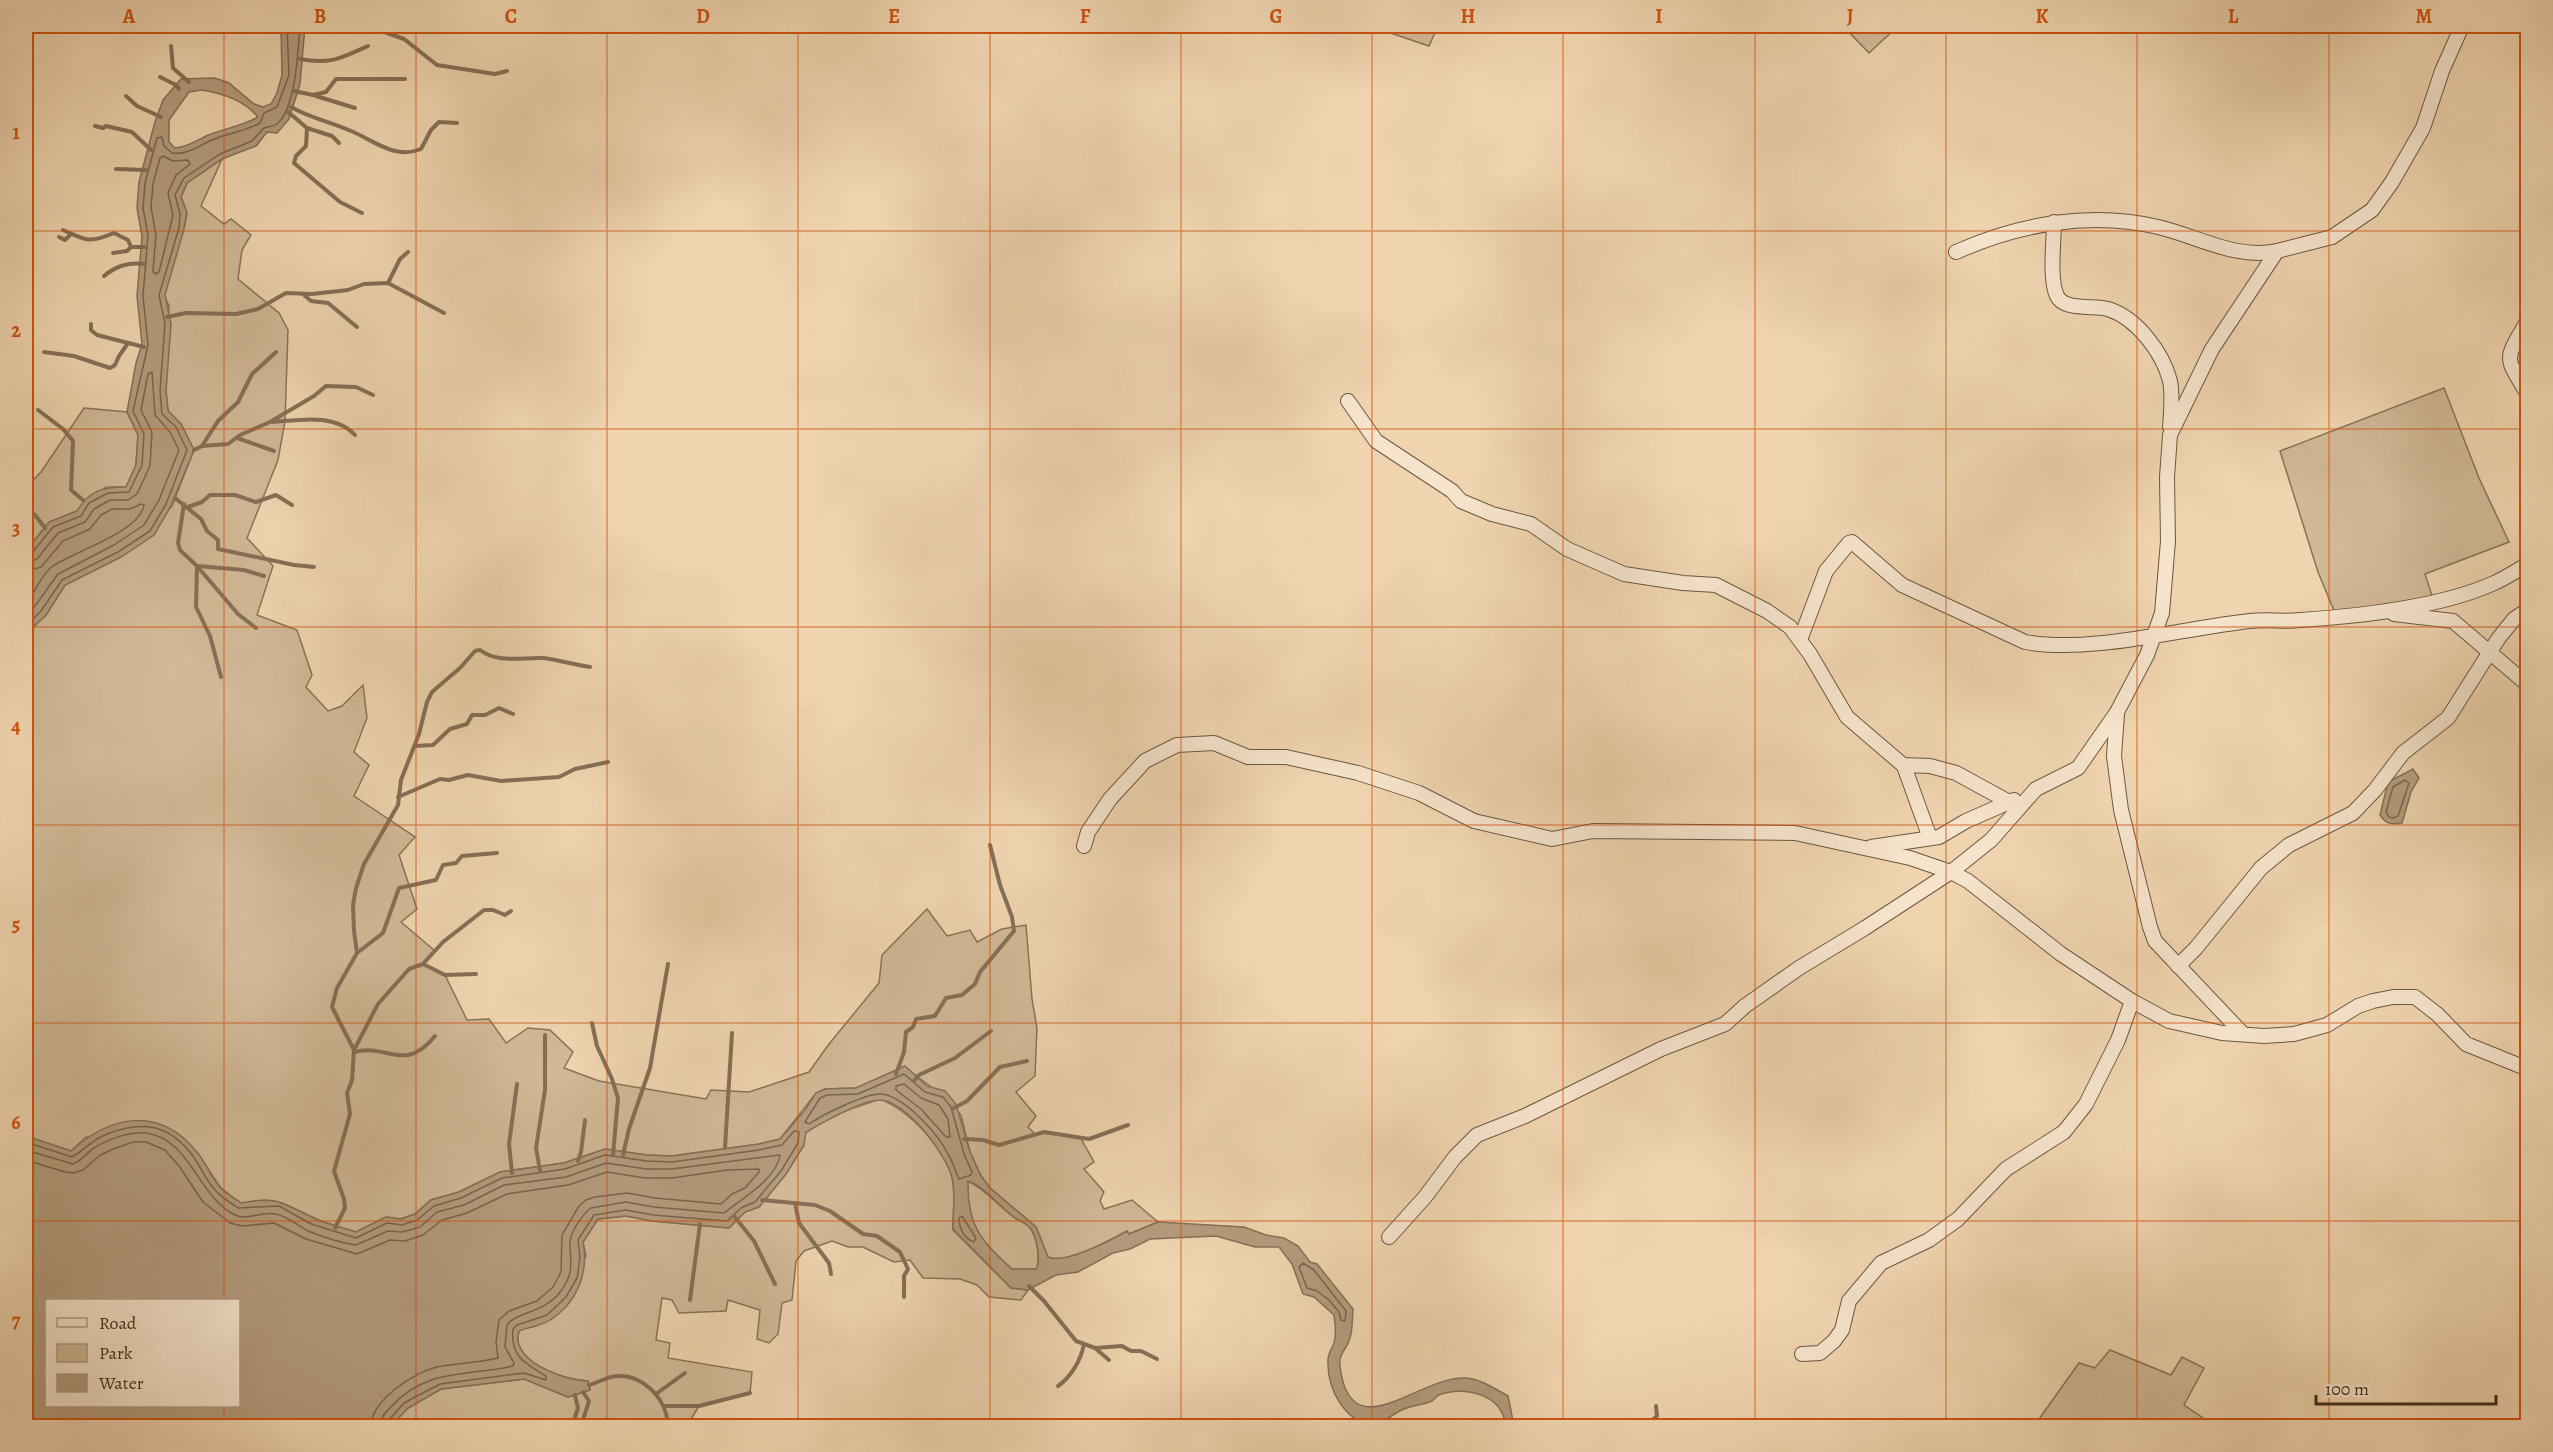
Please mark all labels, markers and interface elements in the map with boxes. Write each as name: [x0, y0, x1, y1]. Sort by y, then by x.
text: A: [122, 3, 136, 30]
text: B: [314, 3, 326, 30]
text: C: [505, 3, 517, 30]
text: D: [696, 3, 710, 30]
text: E: [888, 3, 900, 30]
text: F: [1080, 3, 1091, 30]
text: G: [1269, 3, 1283, 30]
text: H: [1461, 3, 1476, 30]
text: I: [1655, 3, 1663, 30]
text: J: [1847, 3, 1854, 30]
text: K: [2035, 3, 2049, 30]
text: L: [2228, 3, 2239, 30]
text: M: [2416, 3, 2433, 30]
text: 1: [12, 119, 20, 146]
text: 2: [11, 317, 21, 344]
text: 3: [12, 515, 20, 542]
text: 4: [11, 713, 21, 740]
text: 5: [12, 911, 20, 938]
text: 6: [11, 1109, 21, 1136]
legend: [45, 1299, 240, 1407]
text: 7: [12, 1307, 21, 1334]
text: Road: [99, 1311, 137, 1335]
text: Park: [99, 1341, 133, 1365]
scale bar: [2316, 1368, 2496, 1406]
text: Water: [98, 1371, 144, 1395]
text: 100 m: [2325, 1377, 2369, 1401]

